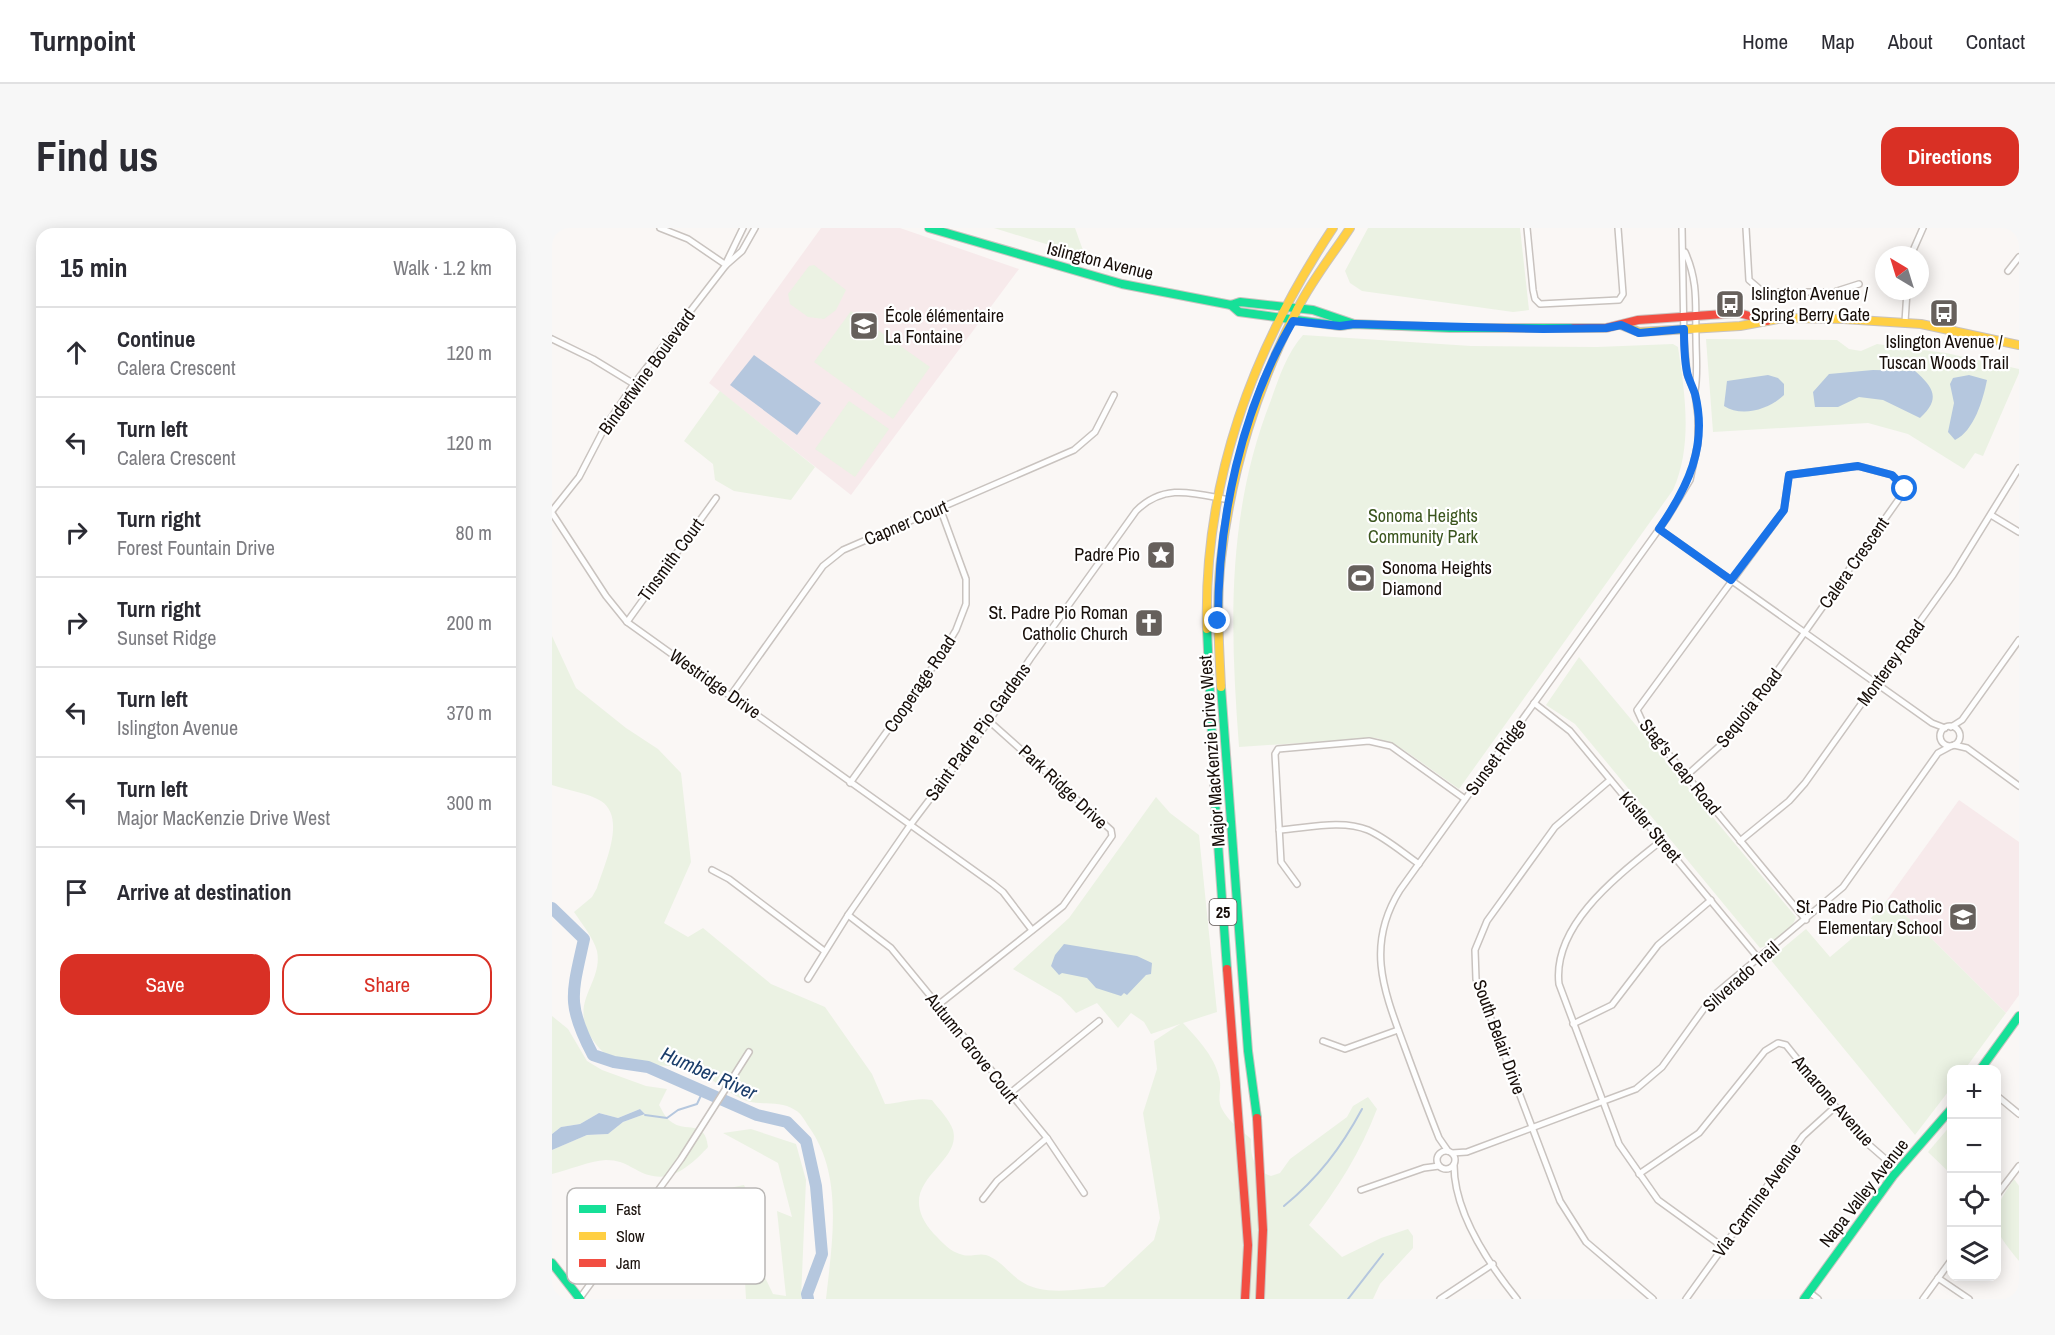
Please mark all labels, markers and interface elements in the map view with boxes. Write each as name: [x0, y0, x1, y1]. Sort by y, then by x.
text: Turnpoint: [30, 22, 135, 60]
text: Home: [1742, 27, 1788, 56]
text: Map: [1821, 27, 1855, 56]
text: About: [1888, 27, 1933, 56]
text: Contact: [1966, 27, 2025, 56]
button: Directions: [1881, 127, 2019, 186]
text: Find us: [36, 128, 158, 184]
street label: Islington Avenue: [1044, 235, 1156, 286]
north arrow: [1875, 246, 1929, 300]
text: 15 min: [60, 250, 128, 285]
text: Walk · 1.2 km: [393, 254, 492, 281]
place label: Islington Avenue / Spring Berry Gate: [1751, 281, 1870, 327]
bus stop icon: Islington Avenue / Spring Berry Gate: [1714, 288, 1746, 320]
bus stop icon: Islington Avenue / Tuscan Woods Trail: [1928, 297, 1960, 329]
place label: École élémentaire La Fontaine: [885, 303, 1004, 349]
street label: Bindertwine Boulevard: [593, 304, 701, 439]
school or university icon: École élémentaire La Fontaine: [848, 310, 880, 342]
text: Continue: [117, 324, 195, 354]
place label: Islington Avenue / Tuscan Woods Trail: [1879, 329, 2009, 375]
icon: ahead: [60, 336, 93, 369]
text: 120 m: [446, 339, 492, 366]
text: Calera Crescent: [117, 354, 235, 381]
text: Turn left: [117, 414, 188, 444]
icon: left: [60, 426, 93, 459]
text: 120 m: [446, 429, 492, 456]
text: Calera Crescent: [117, 444, 235, 471]
route start: [1891, 475, 1917, 501]
street label: Capner Court: [860, 494, 951, 551]
park label: Sonoma Heights Community Park: [1368, 503, 1479, 549]
text: Turn right: [117, 504, 201, 534]
street label: Calera Crescent: [1813, 512, 1894, 614]
street label: Tinsmith Court: [632, 513, 709, 606]
icon: right: [60, 516, 93, 549]
text: 80 m: [456, 519, 492, 546]
text: Forest Fountain Drive: [117, 534, 275, 561]
place icon: Padre Pio: [1145, 539, 1177, 571]
place label: Padre Pio: [1074, 542, 1140, 567]
place label: Sonoma Heights Diamond: [1382, 555, 1492, 601]
sports icon: Sonoma Heights Diamond: [1345, 562, 1377, 594]
text: Turn right: [117, 594, 201, 624]
place label: St. Padre Pio Roman Catholic Church: [989, 600, 1128, 646]
icon: right: [60, 606, 93, 639]
church icon: St. Padre Pio Roman Catholic Church: [1133, 607, 1165, 639]
route end: [1204, 607, 1230, 633]
text: 200 m: [446, 609, 492, 636]
street label: Monterey Road: [1851, 615, 1930, 711]
text: Sunset Ridge: [117, 624, 216, 651]
street label: Cooperage Road: [878, 630, 961, 737]
street label: Westridge Drive: [665, 643, 766, 724]
street label: Major MacKenzie Drive West: [1192, 655, 1231, 848]
street label: Saint Padre Pio Gardens: [919, 658, 1036, 806]
street label: Sequoia Road: [1710, 663, 1788, 753]
text: Turn left: [117, 684, 188, 714]
icon: left: [60, 696, 93, 729]
text: 370 m: [446, 699, 492, 726]
street label: Sunset Ridge: [1459, 713, 1532, 800]
street label: Stag's Leap Road: [1634, 713, 1727, 820]
text: Islington Avenue: [117, 714, 238, 741]
street label: Park Ridge Drive: [1013, 739, 1113, 834]
text: Turn left: [117, 774, 188, 804]
icon: left: [60, 786, 93, 819]
street label: Kistler Street: [1613, 786, 1687, 867]
text: 300 m: [446, 789, 492, 816]
text: Major MacKenzie Drive West: [117, 804, 330, 831]
icon: arrive: [60, 876, 93, 909]
text: Arrive at destination: [117, 877, 291, 907]
place label: St. Padre Pio Catholic Elementary School: [1796, 894, 1942, 940]
road number: 25: [1210, 899, 1236, 925]
school or university icon: St. Padre Pio Catholic Elementary School: [1947, 901, 1979, 933]
street label: Silverado Trail: [1697, 935, 1784, 1018]
button: Save: [60, 954, 270, 1015]
button: Share: [282, 954, 492, 1015]
street label: South Belair Drive: [1467, 976, 1532, 1098]
street label: Autumn Grove Court: [919, 986, 1025, 1108]
water label: Humber River: [657, 1039, 762, 1106]
street label: Amarone Avenue: [1786, 1049, 1880, 1152]
map controls: [1947, 1065, 2001, 1281]
button: +: [1947, 1065, 2001, 1119]
button: −: [1947, 1119, 2001, 1173]
street label: Napa Valley Avenue: [1813, 1133, 1914, 1252]
street label: Via Carmine Avenue: [1707, 1137, 1807, 1262]
button: locate: [1947, 1173, 2001, 1227]
legend: [567, 1188, 765, 1284]
text: Fast: [616, 1198, 641, 1220]
text: Slow: [616, 1225, 645, 1247]
button: layers: [1947, 1227, 2001, 1281]
text: Jam: [616, 1252, 641, 1274]

